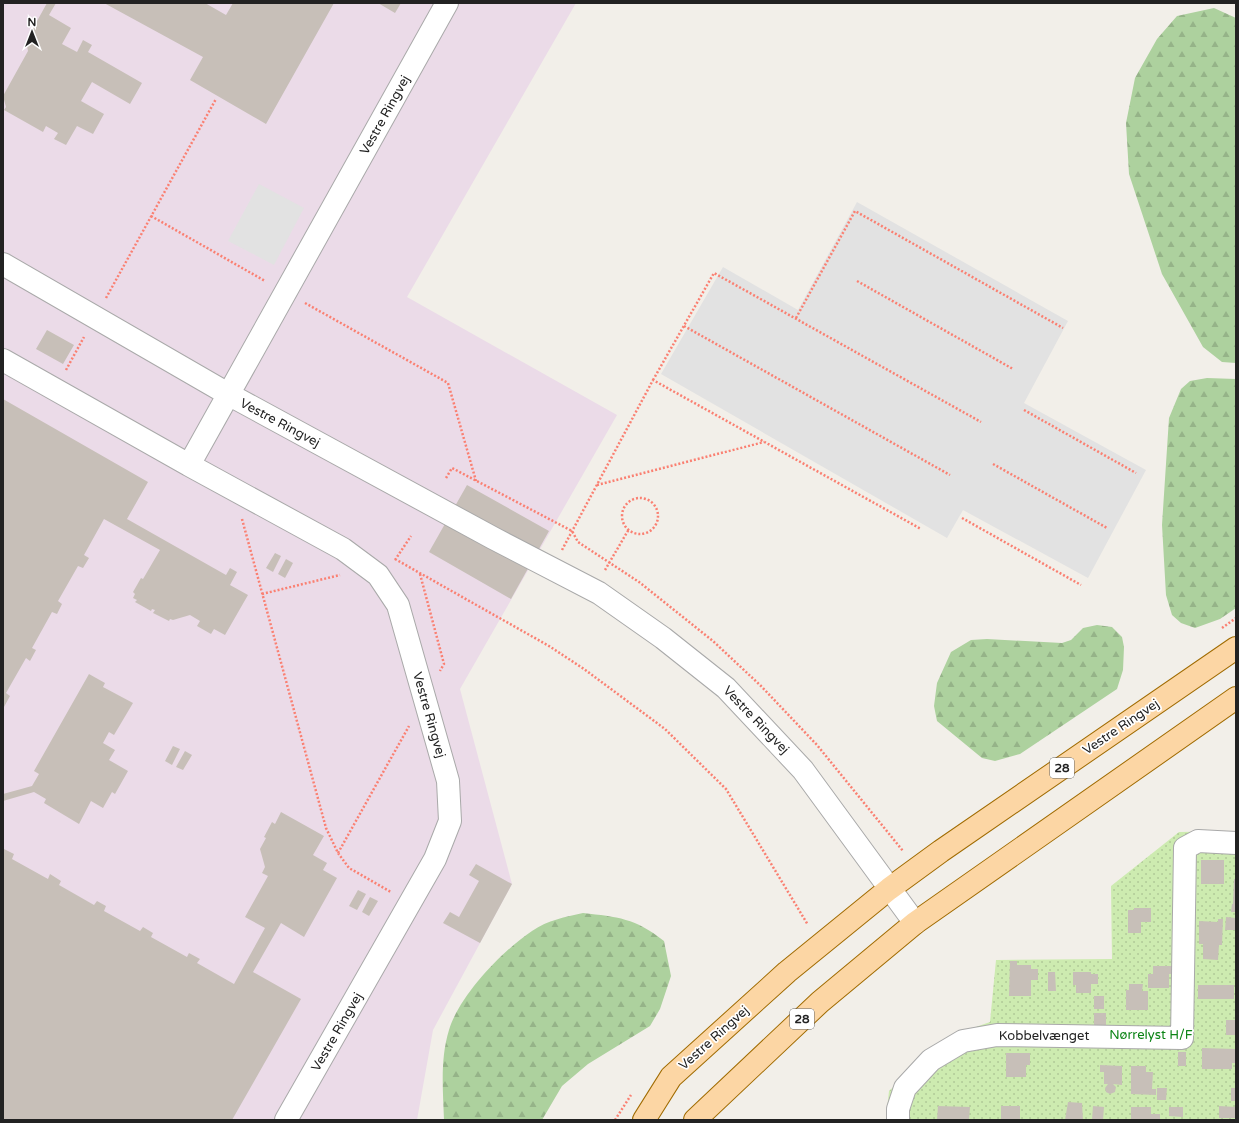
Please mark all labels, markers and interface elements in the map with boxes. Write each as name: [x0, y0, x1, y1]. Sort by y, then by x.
north arrow: [12, 12, 52, 52]
text: N: [28, 16, 36, 29]
street label: Vestre Ringvej: [357, 72, 413, 158]
street label: Vestre Ringvej: [237, 395, 323, 451]
street label: Vestre Ringvej: [409, 670, 449, 760]
street label: Vestre Ringvej: [720, 683, 792, 757]
street label: Vestre Ringvej: [1080, 696, 1162, 758]
road number: 28: [1050, 758, 1074, 778]
street label: Vestre Ringvej: [308, 990, 366, 1074]
street label: Vestre Ringvej: [676, 1002, 752, 1074]
road number: 28: [790, 1009, 814, 1029]
park label: Nørrelyst H/F: [1109, 1027, 1193, 1043]
street label: Kobbelvænget: [999, 1028, 1089, 1044]

